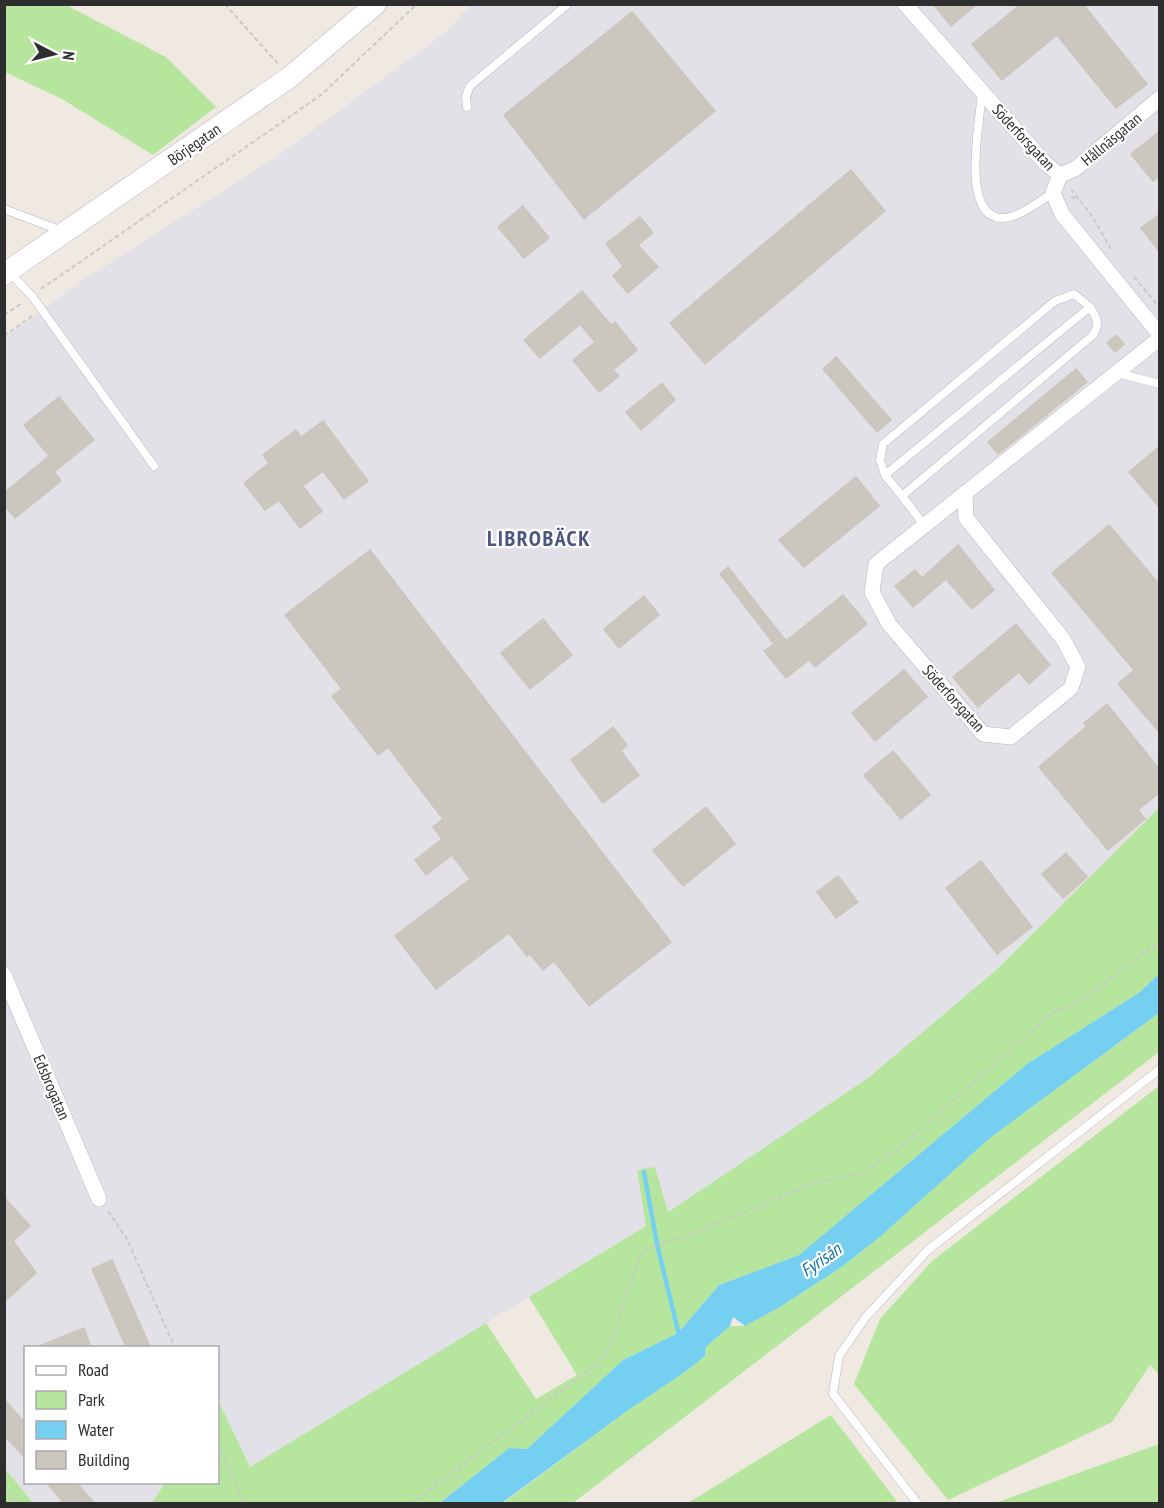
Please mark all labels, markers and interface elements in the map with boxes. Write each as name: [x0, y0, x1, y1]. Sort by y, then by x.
north arrow: [24, 24, 84, 84]
text: N: [58, 50, 79, 61]
street label: Söderforsgatan: [988, 100, 1060, 174]
street label: Hållnäsgatan: [1077, 108, 1145, 170]
street label: Börjegatan: [164, 119, 224, 169]
district label: LIBROBÄCK: [487, 524, 591, 552]
street label: Söderforsgatan: [919, 660, 989, 736]
street label: Edsbrogatan: [29, 1052, 75, 1122]
water label: Fyrisån: [796, 1237, 846, 1282]
legend: [24, 1346, 219, 1484]
text: Road: [78, 1358, 109, 1381]
text: Park: [78, 1388, 105, 1411]
text: Water: [78, 1418, 114, 1441]
text: Building: [78, 1448, 130, 1471]

